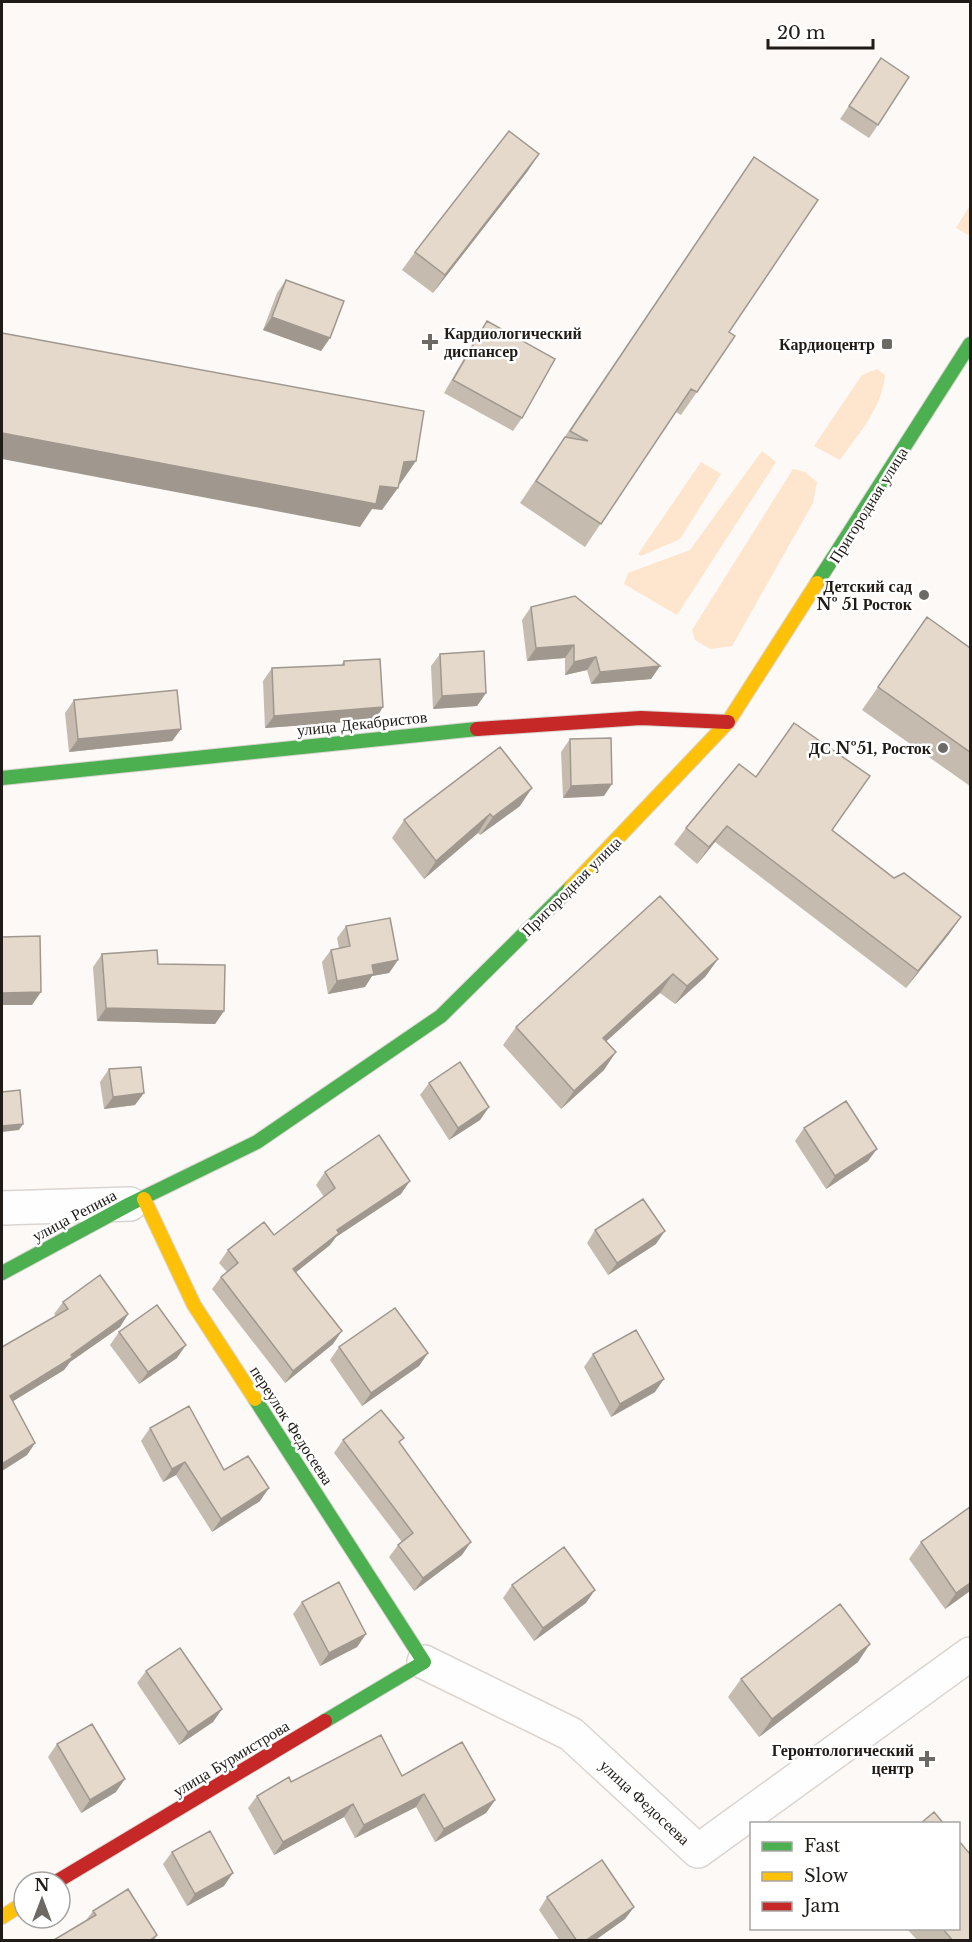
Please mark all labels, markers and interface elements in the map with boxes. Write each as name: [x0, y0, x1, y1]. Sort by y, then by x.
scale bar: [768, 12, 873, 50]
text: 20 m: [777, 22, 825, 44]
place label: Кардиологический диспансер: [444, 323, 582, 361]
marker: Кардиологический диспансер: [421, 333, 439, 351]
place label: Кардиоцентр: [779, 334, 875, 354]
marker: Кардиоцентр: [880, 337, 894, 351]
street label: Пригородная улица: [824, 443, 912, 567]
place label: Детский сад № 51 Росток: [816, 576, 913, 614]
marker: Детский сад № 51 Росток: [917, 588, 931, 602]
street label: улица Декабристов: [296, 706, 429, 740]
place label: ДС №51, Росток: [809, 738, 932, 758]
marker: ДС №51, Росток: [936, 741, 950, 755]
street label: Пригородная улица: [517, 832, 625, 940]
street label: улица Репина: [28, 1184, 120, 1246]
street label: переулок Федосеева: [246, 1362, 338, 1488]
street label: улица Бурмистрова: [169, 1715, 293, 1801]
place label: Геронтологический центр: [772, 1740, 914, 1778]
marker: Геронтологический центр: [918, 1750, 936, 1768]
street label: улица Федосеева: [596, 1755, 694, 1849]
legend: [750, 1822, 960, 1930]
text: Fast: [804, 1835, 841, 1857]
text: Slow: [804, 1865, 849, 1887]
north arrow: [12, 1870, 72, 1930]
text: N: [34, 1875, 50, 1895]
text: Jam: [802, 1895, 840, 1917]

